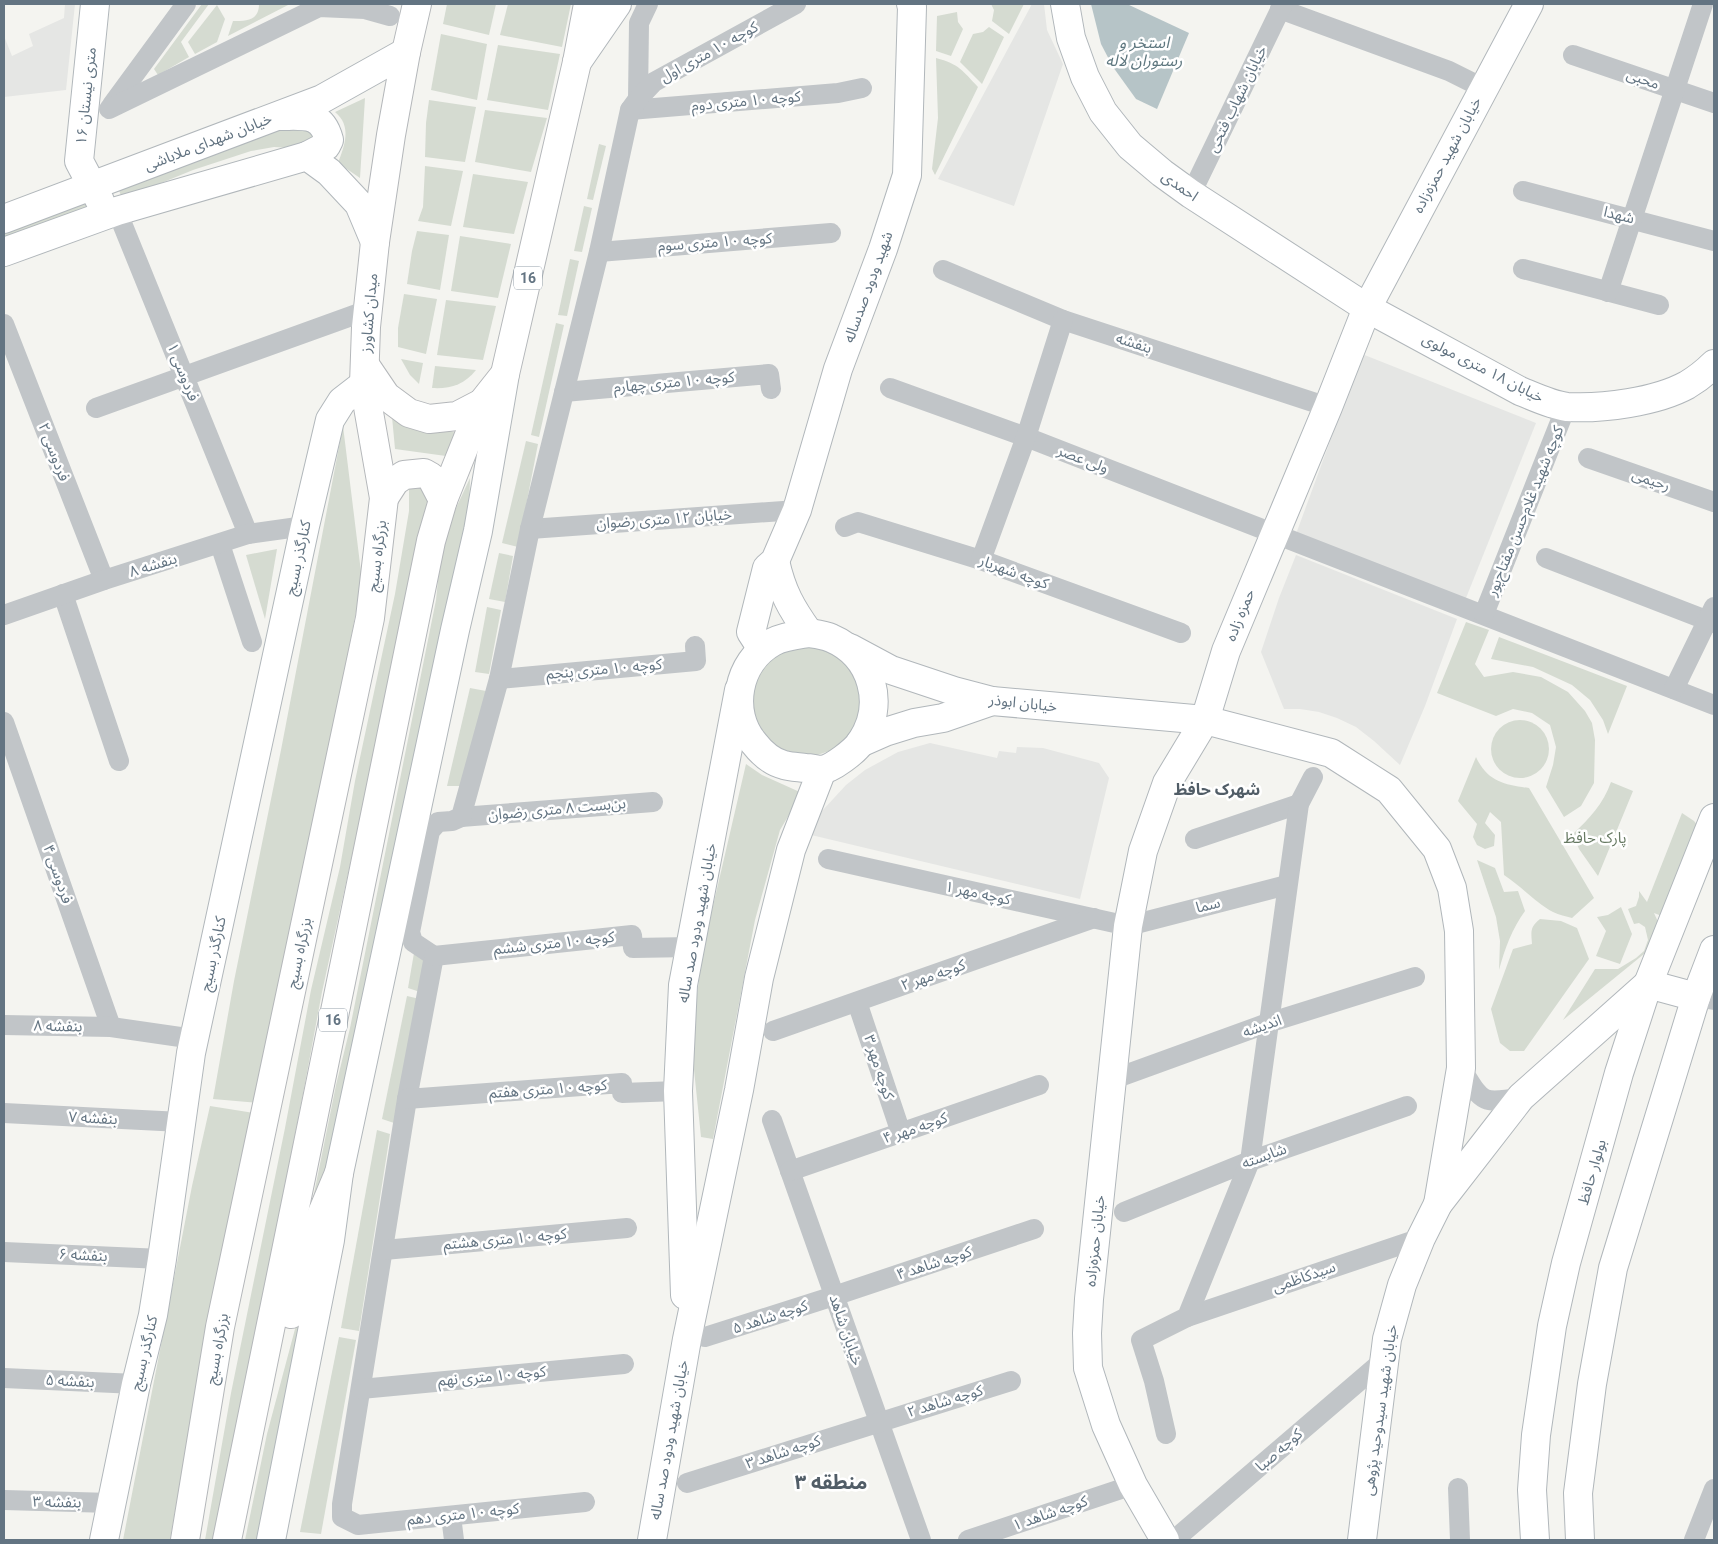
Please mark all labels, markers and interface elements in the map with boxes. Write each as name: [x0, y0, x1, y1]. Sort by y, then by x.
street label: کوچه ۱۰ متری اول: [657, 17, 762, 87]
water label: استخر و رستوران لاله: [1106, 33, 1183, 70]
street label: خیابان شهاب فتحی: [1203, 43, 1271, 155]
street label: ۱۶ متری نیستان: [72, 46, 100, 146]
street label: محبی: [1624, 65, 1662, 93]
street label: کوچه ۱۰ متری دوم: [691, 87, 802, 117]
street label: خیابان شهید حمزه‌زاده: [1409, 94, 1485, 216]
street label: خیابان شهدای ملاباشی: [142, 109, 275, 175]
street label: احمدی: [1158, 167, 1202, 205]
street label: شهدا: [1602, 203, 1636, 228]
street label: کوچه ۱۰ متری سوم: [657, 229, 774, 257]
street label: شهید ودود صدساله: [840, 229, 897, 345]
road number: 16: [514, 266, 542, 290]
street label: میدان کشاورز: [356, 272, 381, 355]
street label: بنفشه: [1114, 329, 1154, 357]
street label: خیابان ۱۸ متری مولوی: [1419, 330, 1547, 406]
street label: فردوسی ۱: [163, 340, 203, 404]
street label: کوچه ۱۰ متری چهارم: [613, 368, 736, 398]
street label: فردوسی ۲: [35, 420, 73, 484]
street label: کوچه شهید غلام‌حسن مفتاح‌پور: [1482, 423, 1570, 601]
street label: ولی عصر: [1054, 441, 1111, 477]
street label: رحیمی: [1630, 465, 1672, 495]
street label: خیابان ۱۲ متری رضوان: [595, 505, 733, 533]
street label: کنارگذر بسیج: [281, 518, 318, 598]
street label: بزرگراه بسیج: [364, 519, 393, 593]
street label: بنفشه ۸: [127, 549, 179, 581]
street label: کوچه شهریار: [976, 551, 1052, 594]
street label: حمزه زاده: [1221, 586, 1259, 644]
street label: کوچه ۱۰ متری پنجم: [545, 655, 664, 685]
street label: خیابان ابوذر: [987, 690, 1058, 716]
district label: شهرک حافظ: [1174, 780, 1260, 799]
street label: بن‌بست ۸ متری رضوان: [487, 794, 627, 824]
park label: پارک حافظ: [1563, 829, 1627, 848]
street label: فردوسی ۴: [40, 842, 77, 906]
street label: خیابان شهید ودود صد ساله: [674, 842, 720, 1004]
street label: کوچه مهر ۱: [943, 877, 1013, 910]
street label: سما: [1194, 893, 1222, 917]
street label: کنارگذر بسیج: [196, 914, 233, 994]
street label: بزرگراه بسیج: [283, 916, 318, 991]
street label: کوچه ۱۰ متری ششم: [493, 928, 616, 960]
street label: کوچه مهر ۲: [898, 955, 969, 995]
road number: 16: [319, 1008, 347, 1032]
street label: اندیشه: [1240, 1011, 1284, 1041]
street label: بنفشه ۸: [33, 1017, 83, 1035]
street label: کوچه مهر ۳: [859, 1032, 898, 1103]
street label: کوچه ۱۰ متری هفتم: [488, 1076, 609, 1104]
street label: بنفشه ۷: [68, 1108, 118, 1128]
street label: کوچه مهر ۴: [880, 1108, 951, 1148]
street label: بولوار حافظ: [1574, 1137, 1610, 1207]
street label: شایسته: [1239, 1140, 1289, 1172]
street label: خیابان حمزه‌زاده: [1081, 1194, 1109, 1288]
street label: کوچه ۱۰ متری هشتم: [442, 1225, 568, 1255]
street label: کوچه شاهد ۴: [894, 1242, 975, 1285]
street label: بنفشه ۶: [58, 1245, 108, 1265]
street label: سیدکاظمی: [1270, 1258, 1338, 1296]
street label: خیابان شاهد: [825, 1292, 867, 1368]
street label: کوچه شاهد ۵: [730, 1296, 811, 1339]
street label: بزرگراه بسیج: [202, 1312, 235, 1387]
street label: کنارگذر بسیج: [127, 1313, 164, 1393]
street label: خیابان شهید سیدوحید پژوهی: [1359, 1323, 1402, 1497]
street label: خیابان شهید ودود صد ساله: [646, 1359, 692, 1521]
street label: کوچه ۱۰ متری نهم: [437, 1362, 548, 1392]
street label: بنفشه ۵: [45, 1371, 95, 1391]
street label: کوچه شاهد ۲: [905, 1381, 986, 1422]
street label: کوچه صبا: [1252, 1424, 1307, 1476]
street label: کوچه شاهد ۳: [743, 1431, 824, 1474]
district label: منطقه ۳: [795, 1470, 867, 1494]
street label: کوچه شاهد ۱: [1010, 1492, 1091, 1535]
street label: بنفشه ۳: [32, 1493, 82, 1511]
street label: کوچه ۱۰ متری دهم: [406, 1499, 521, 1531]

